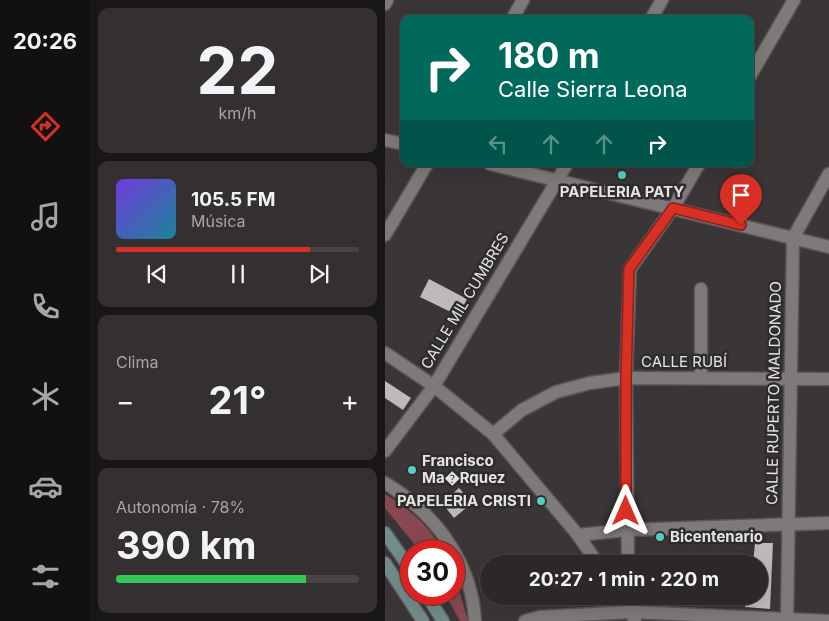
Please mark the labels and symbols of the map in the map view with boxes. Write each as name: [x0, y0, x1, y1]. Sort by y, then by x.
marker: PAPELERIA PATY: [616, 169, 628, 181]
pin: [720, 174, 762, 225]
place label: PAPELERIA PATY: [560, 182, 684, 201]
street label: CALLE MIL CUMBRES: [416, 229, 513, 372]
street label: CALLE RUPERTO MALDONADO: [762, 281, 785, 505]
street label: CALLE RUBÍ: [641, 352, 727, 371]
place label: Francisco Ma�Rquez: [422, 451, 505, 487]
marker: Francisco Ma�Rquez: [406, 464, 418, 476]
position arrow: [599, 484, 651, 536]
place label: PAPELERIA CRISTI: [397, 491, 531, 510]
marker: PAPELERIA CRISTI: [535, 495, 547, 507]
place label: Bicentenario: [670, 527, 763, 546]
marker: Bicentenario: [654, 531, 666, 543]
speed limit sign: 30: [400, 540, 465, 605]

